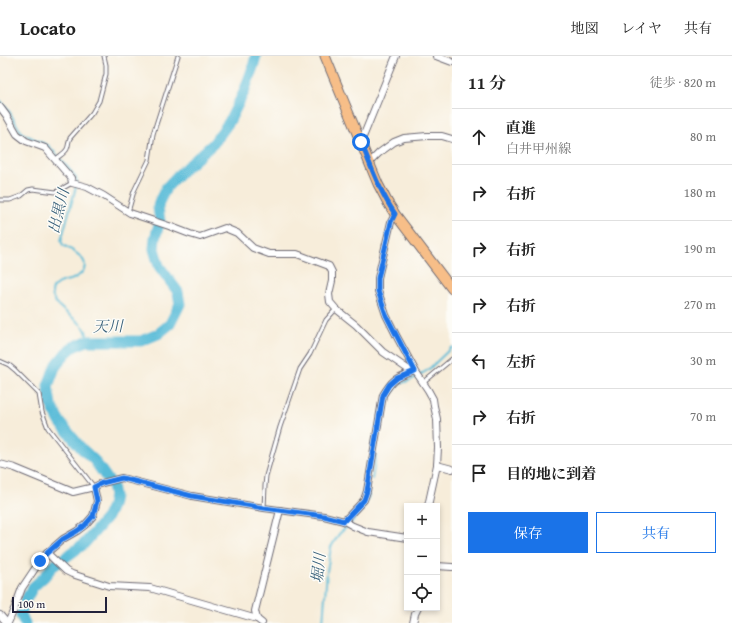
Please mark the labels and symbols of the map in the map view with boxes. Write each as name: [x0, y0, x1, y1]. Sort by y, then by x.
route start: [352, 133, 370, 151]
water label: 出黒川: [42, 185, 74, 235]
water label: 天川: [93, 315, 125, 337]
water label: 堀川: [306, 550, 330, 584]
route end: [31, 552, 49, 570]
scale bar: [12, 595, 107, 614]

